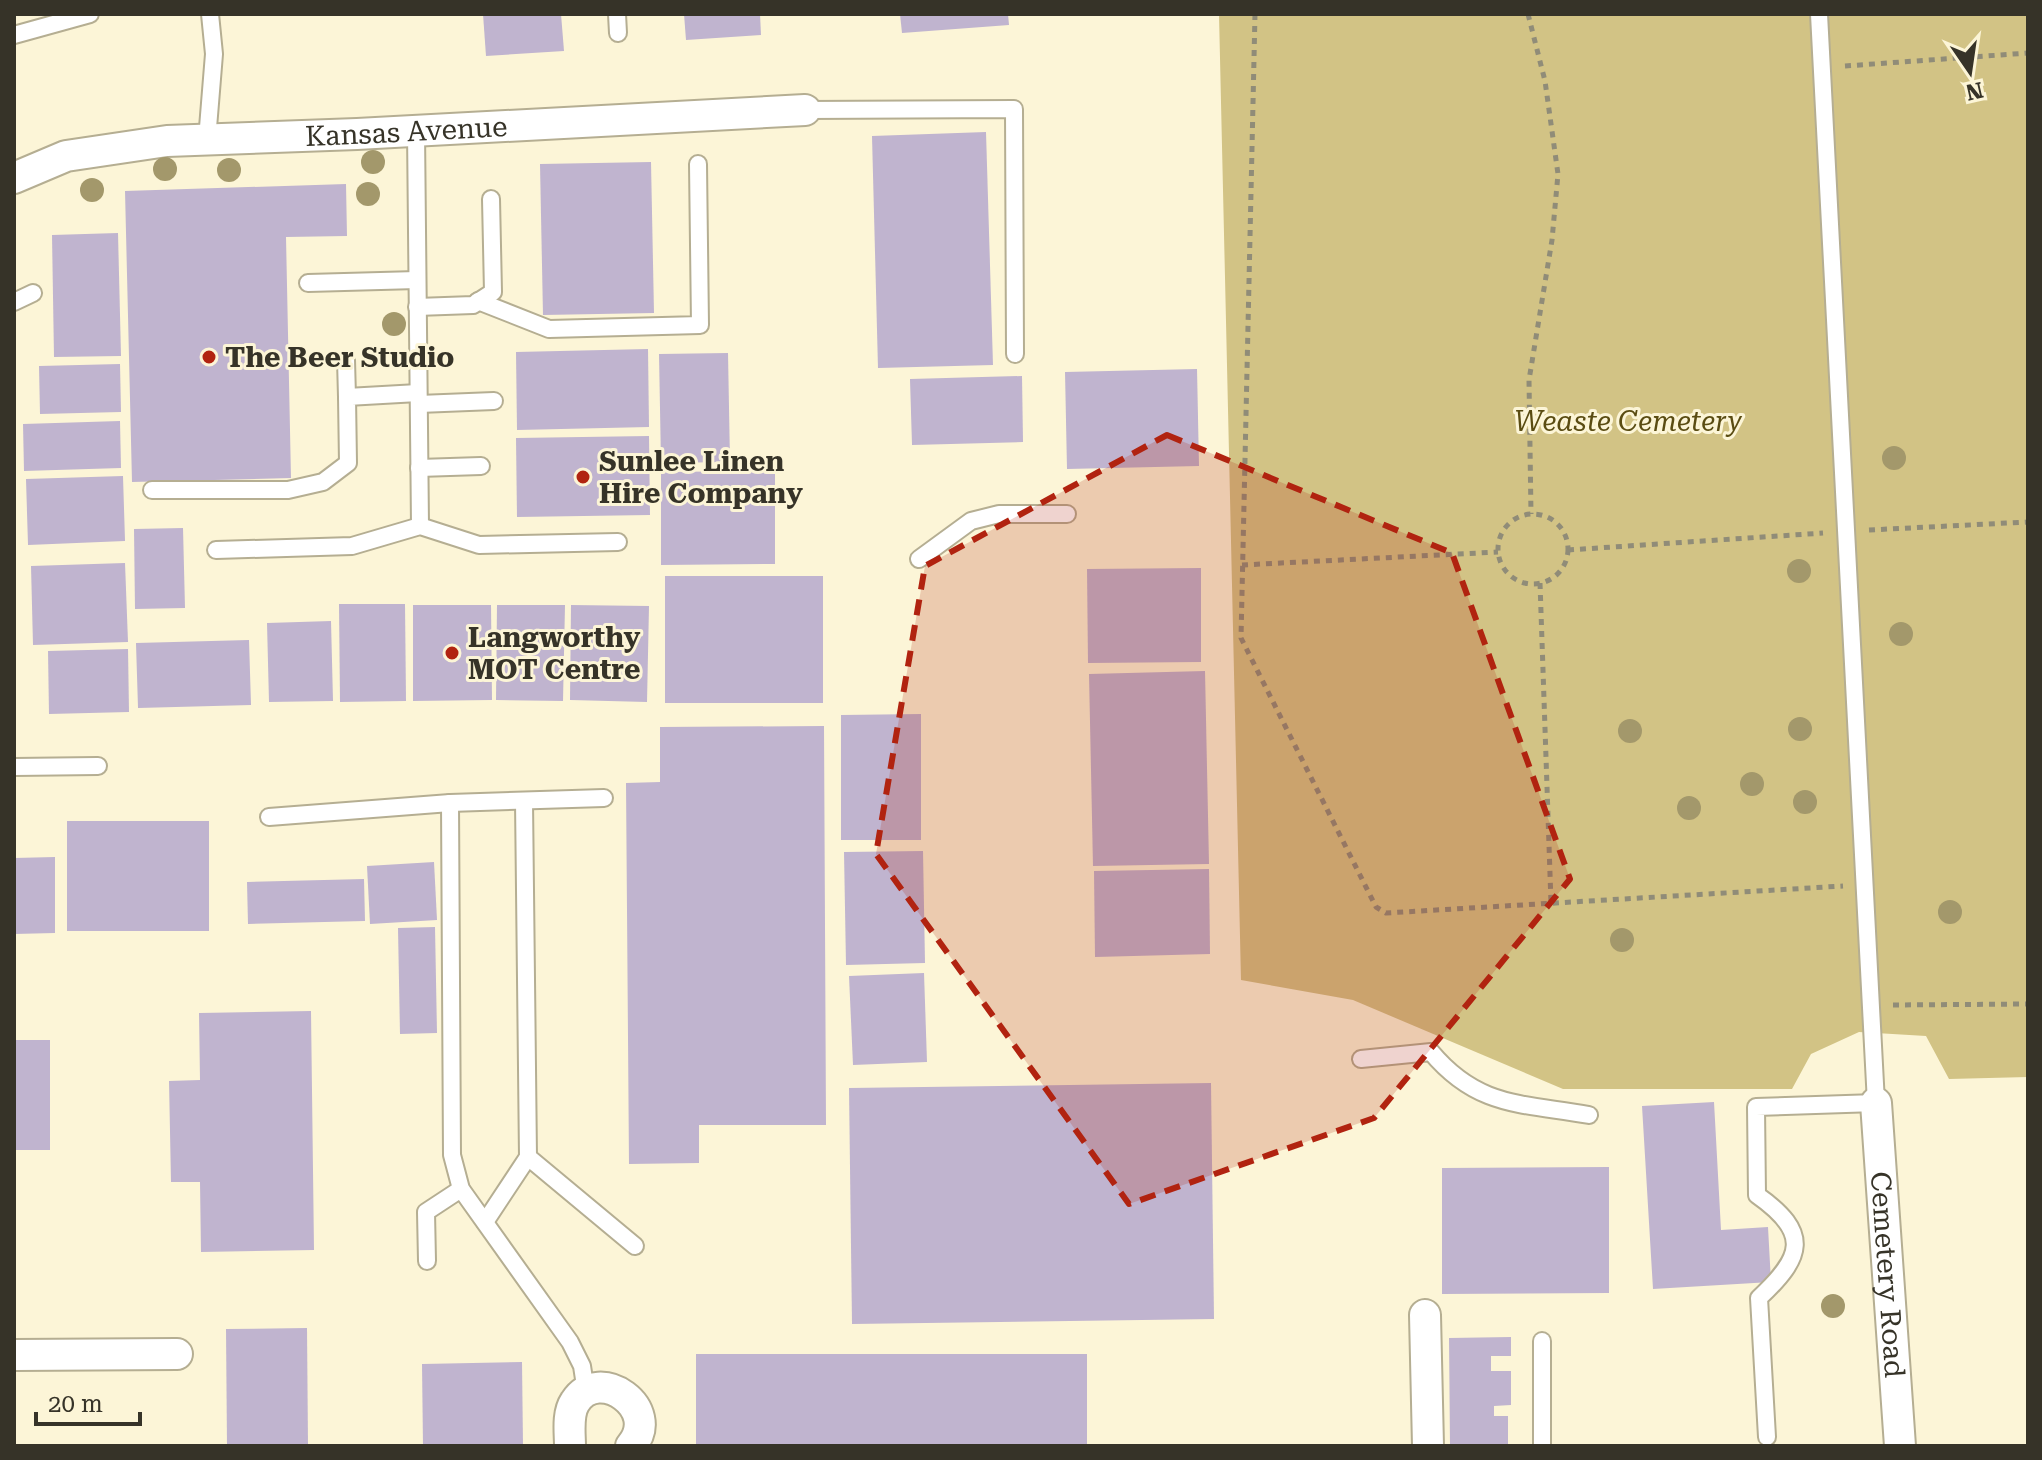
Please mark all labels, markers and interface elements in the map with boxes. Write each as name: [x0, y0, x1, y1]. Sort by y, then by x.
north arrow: [1930, 32, 2010, 112]
text: N: [1963, 77, 1985, 105]
street label: Kansas Avenue: [305, 110, 508, 153]
place label: The Beer Studio: [225, 341, 454, 374]
marker: The Beer Studio: [200, 348, 218, 366]
park label: Weaste Cemetery: [1514, 405, 1742, 438]
place label: Sunlee Linen Hire Company: [599, 445, 803, 510]
marker: Sunlee Linen Hire Company: [574, 468, 592, 486]
place label: Langworthy MOT Centre: [468, 621, 641, 686]
marker: Langworthy MOT Centre: [443, 644, 461, 662]
street label: Cemetery Road: [1864, 1170, 1911, 1379]
scale bar: [36, 1376, 140, 1426]
text: 20 m: [48, 1390, 103, 1418]

